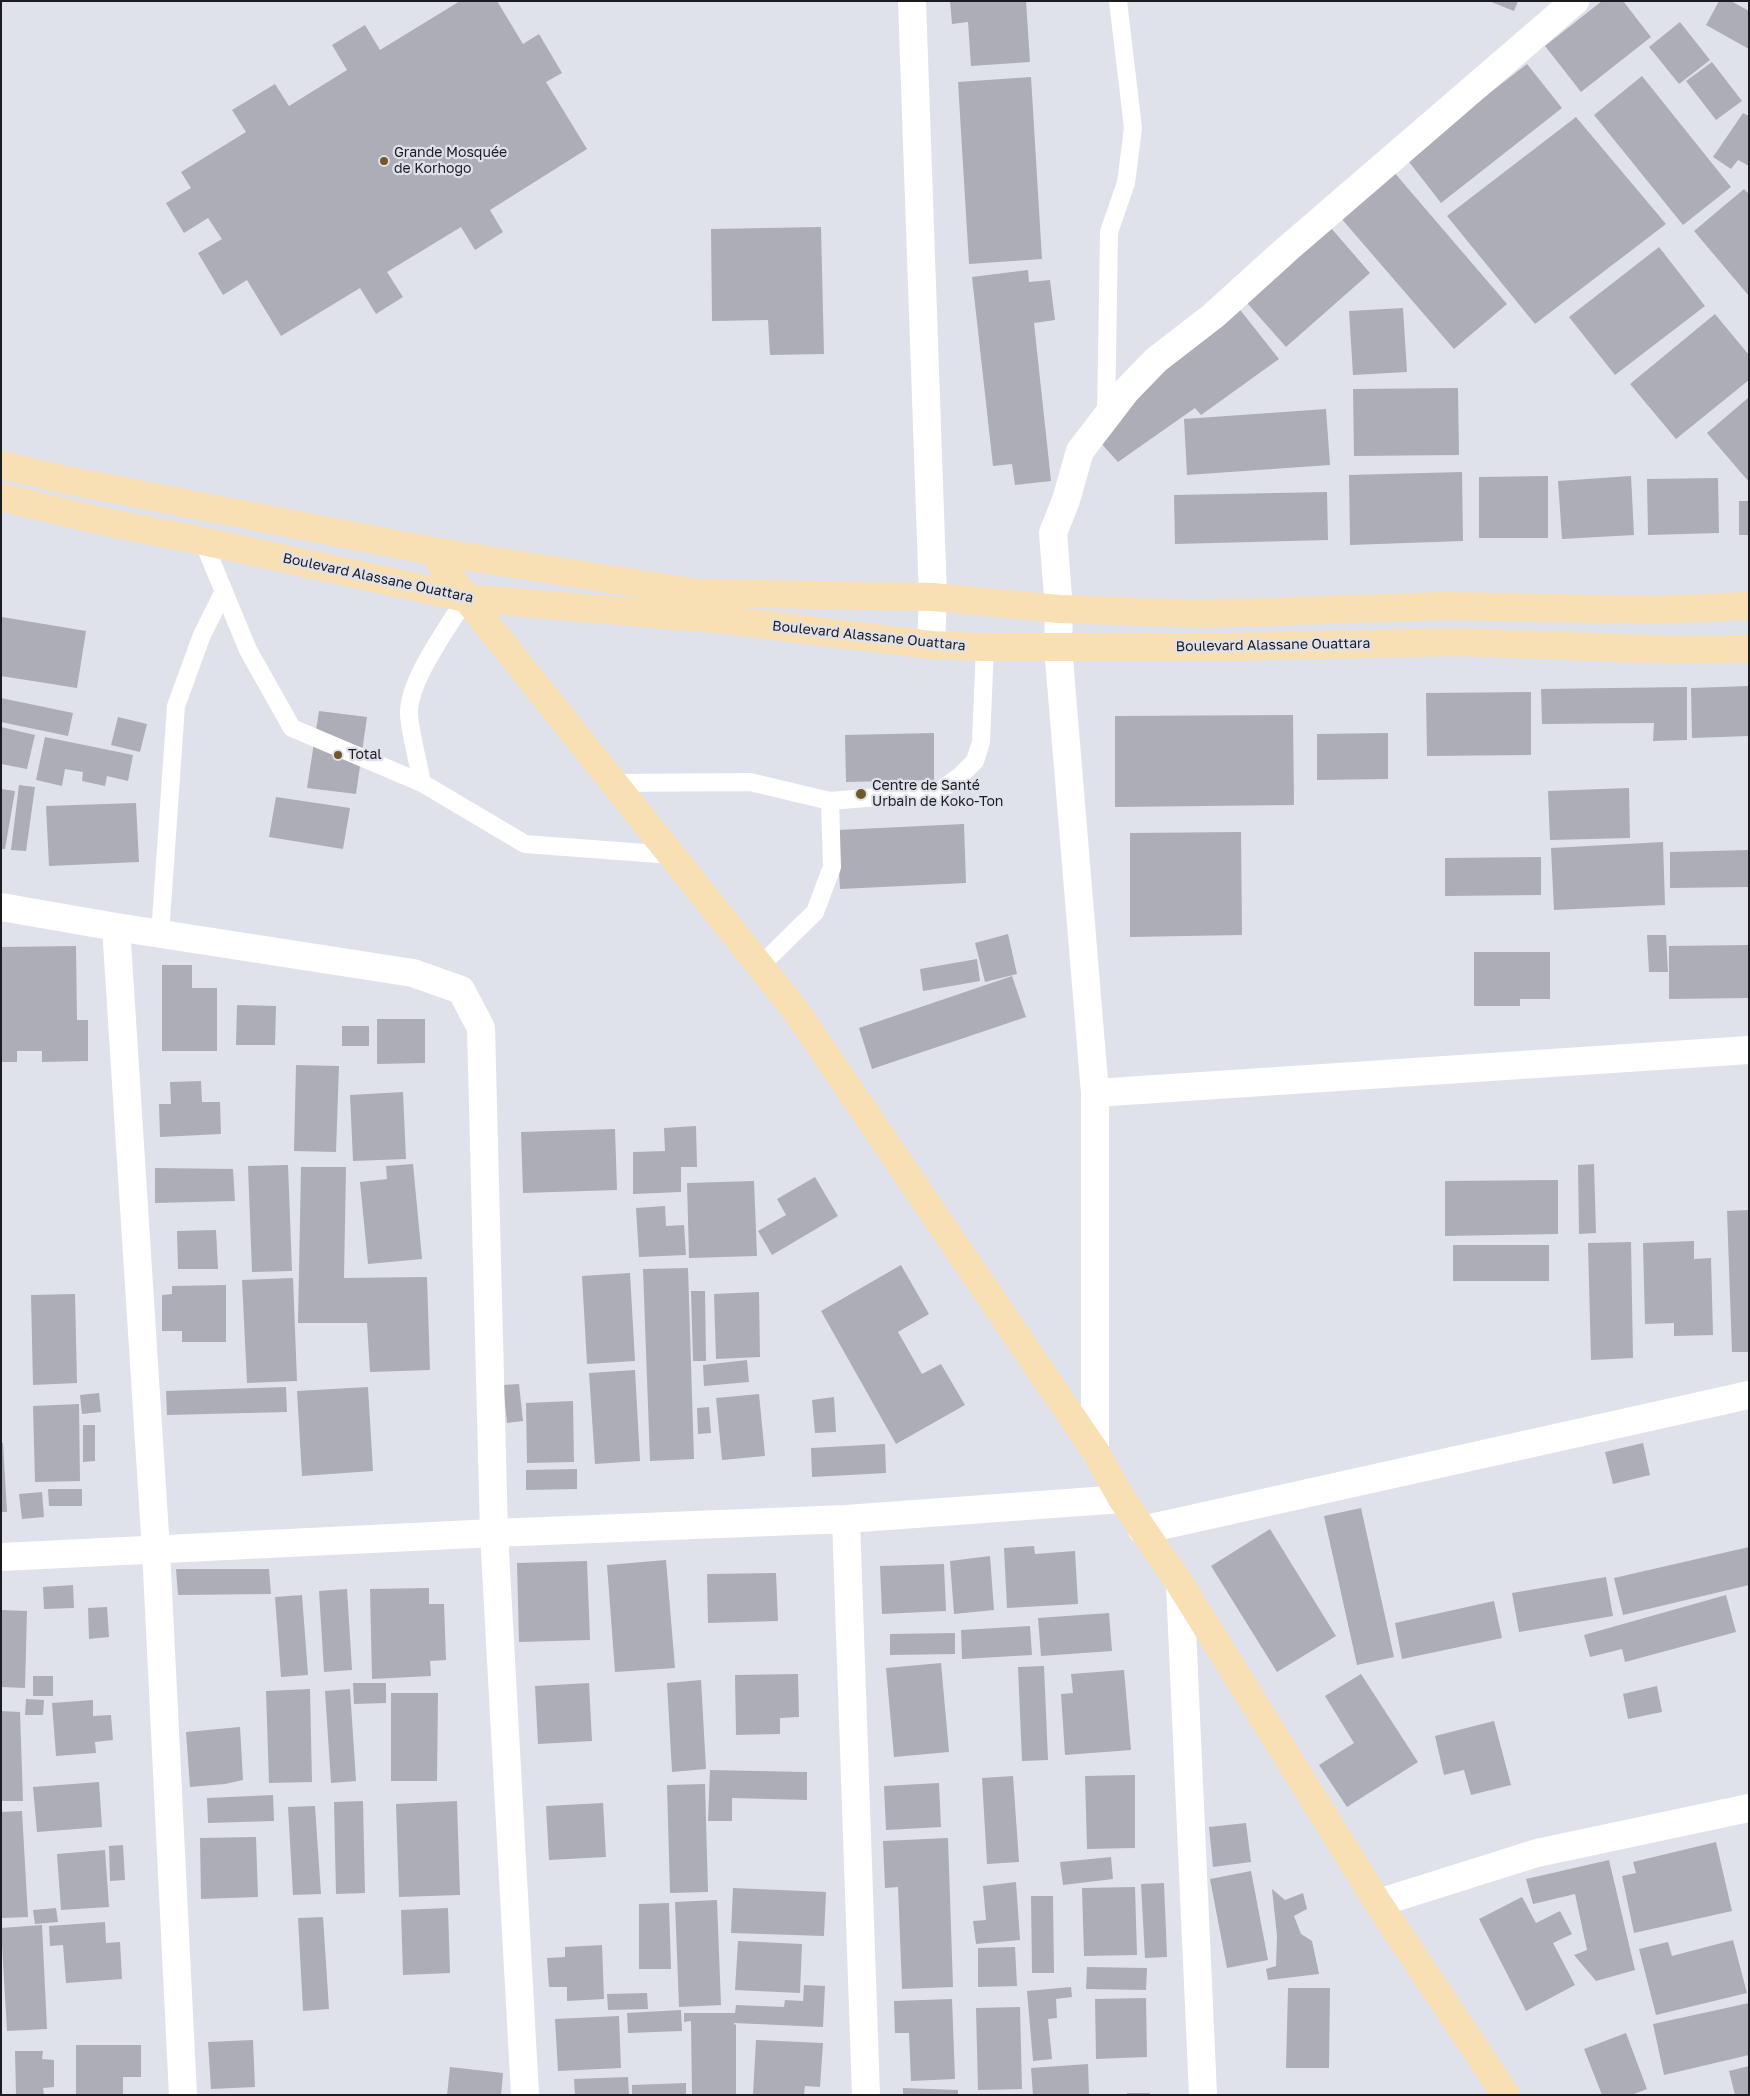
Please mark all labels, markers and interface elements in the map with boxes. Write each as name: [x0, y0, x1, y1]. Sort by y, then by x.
place label: Grande Mosquée de Korhogo: [394, 145, 507, 178]
marker: Grande Mosquée de Korhogo: [378, 155, 390, 167]
street label: Boulevard Alassane Ouattara: [281, 550, 475, 606]
street label: Boulevard Alassane Ouattara: [771, 617, 967, 655]
street label: Boulevard Alassane Ouattara: [1176, 635, 1370, 655]
place label: Total: [348, 747, 382, 763]
marker: Total: [332, 749, 344, 761]
place label: Centre de Santé Urbain de Koko-Ton: [872, 778, 1003, 810]
marker: Centre de Santé Urbain de Koko-Ton: [854, 787, 868, 801]

